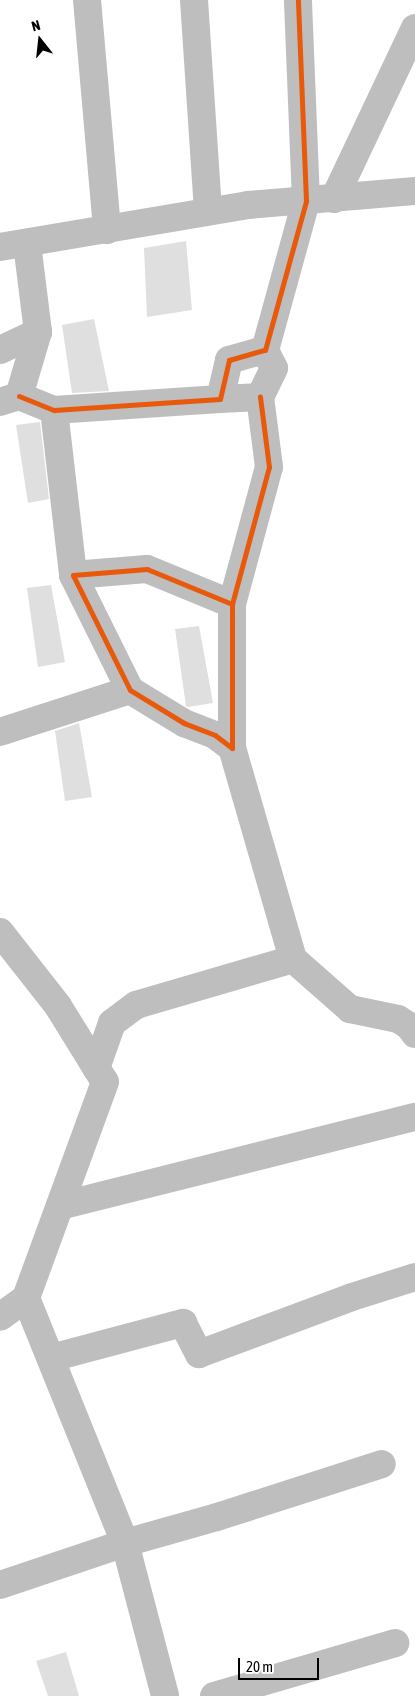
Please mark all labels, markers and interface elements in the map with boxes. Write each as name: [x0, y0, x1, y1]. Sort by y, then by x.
north arrow: [15, 15, 65, 65]
text: N: [30, 17, 42, 34]
scale bar: [240, 1648, 321, 1680]
text: 20 m: [246, 1658, 273, 1675]

